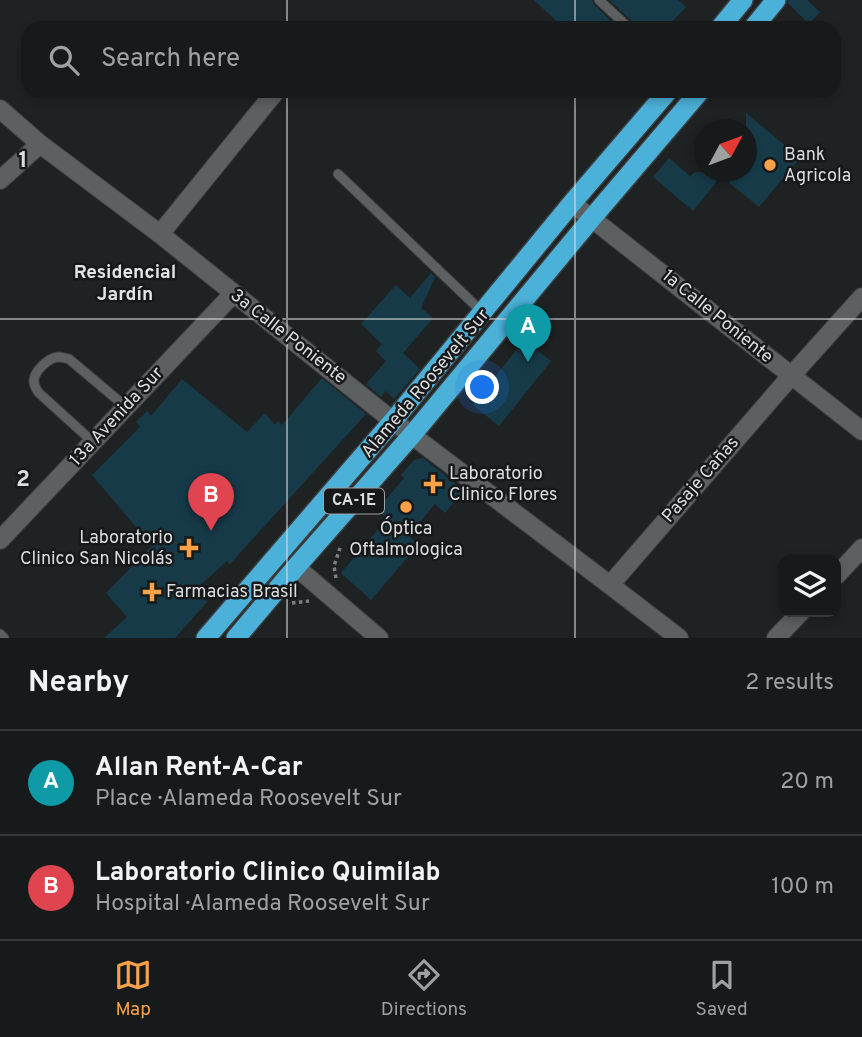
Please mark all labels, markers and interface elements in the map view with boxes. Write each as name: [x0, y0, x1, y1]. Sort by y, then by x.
search box: [21, 21, 841, 98]
icon: search: [45, 41, 83, 79]
text: Search here: [101, 43, 240, 76]
north arrow: [694, 119, 757, 182]
place label: Bank Agricola: [784, 144, 851, 188]
text: 1: [18, 147, 28, 176]
marker: Bank Agricola: [762, 157, 778, 173]
district label: Residencial Jardín: [74, 261, 176, 307]
street label: 1a Calle Poniente: [657, 265, 777, 369]
street label: 3a Calle Poniente: [225, 284, 351, 390]
pin: A: [505, 304, 551, 362]
street label: Alameda Roosevelt Sur: [357, 305, 495, 463]
street label: 13a Avenida Sur: [65, 363, 169, 471]
your location: [465, 370, 499, 404]
street label: Pasaje Cañas: [657, 432, 745, 528]
place label: Laboratorio Clinico Flores: [449, 463, 557, 507]
text: 2: [16, 466, 30, 495]
pin: B: [188, 473, 234, 531]
marker: Laboratorio Clinico Flores: [423, 474, 443, 494]
road number: CA-1E: [324, 488, 384, 514]
marker: Óptica Oftalmologica: [398, 499, 414, 515]
place label: Óptica Oftalmologica: [349, 516, 463, 562]
place label: Laboratorio Clinico San Nicolás: [20, 527, 173, 571]
marker: Laboratorio Clinico San Nicolás: [179, 538, 199, 558]
map controls: [778, 554, 841, 617]
button: layers: [778, 554, 841, 617]
place label: Farmacias Brasil: [166, 581, 298, 604]
marker: Farmacias Brasil: [144, 584, 160, 600]
text: Nearby: [28, 665, 129, 702]
text: 2 results: [745, 669, 834, 698]
text: Allan Rent-A-Car: [95, 752, 303, 785]
text: A: [43, 768, 59, 797]
text: 20 m: [780, 768, 834, 797]
text: Place · Alameda Roosevelt Sur: [95, 785, 402, 814]
text: Laboratorio Clinico Quimilab: [95, 857, 441, 890]
text: B: [43, 873, 59, 902]
text: 100 m: [771, 873, 834, 902]
text: Hospital · Alameda Roosevelt Sur: [95, 890, 430, 919]
tab: Map: [114, 956, 152, 1022]
tab: Directions: [381, 956, 467, 1022]
tab: Saved: [696, 956, 748, 1022]

